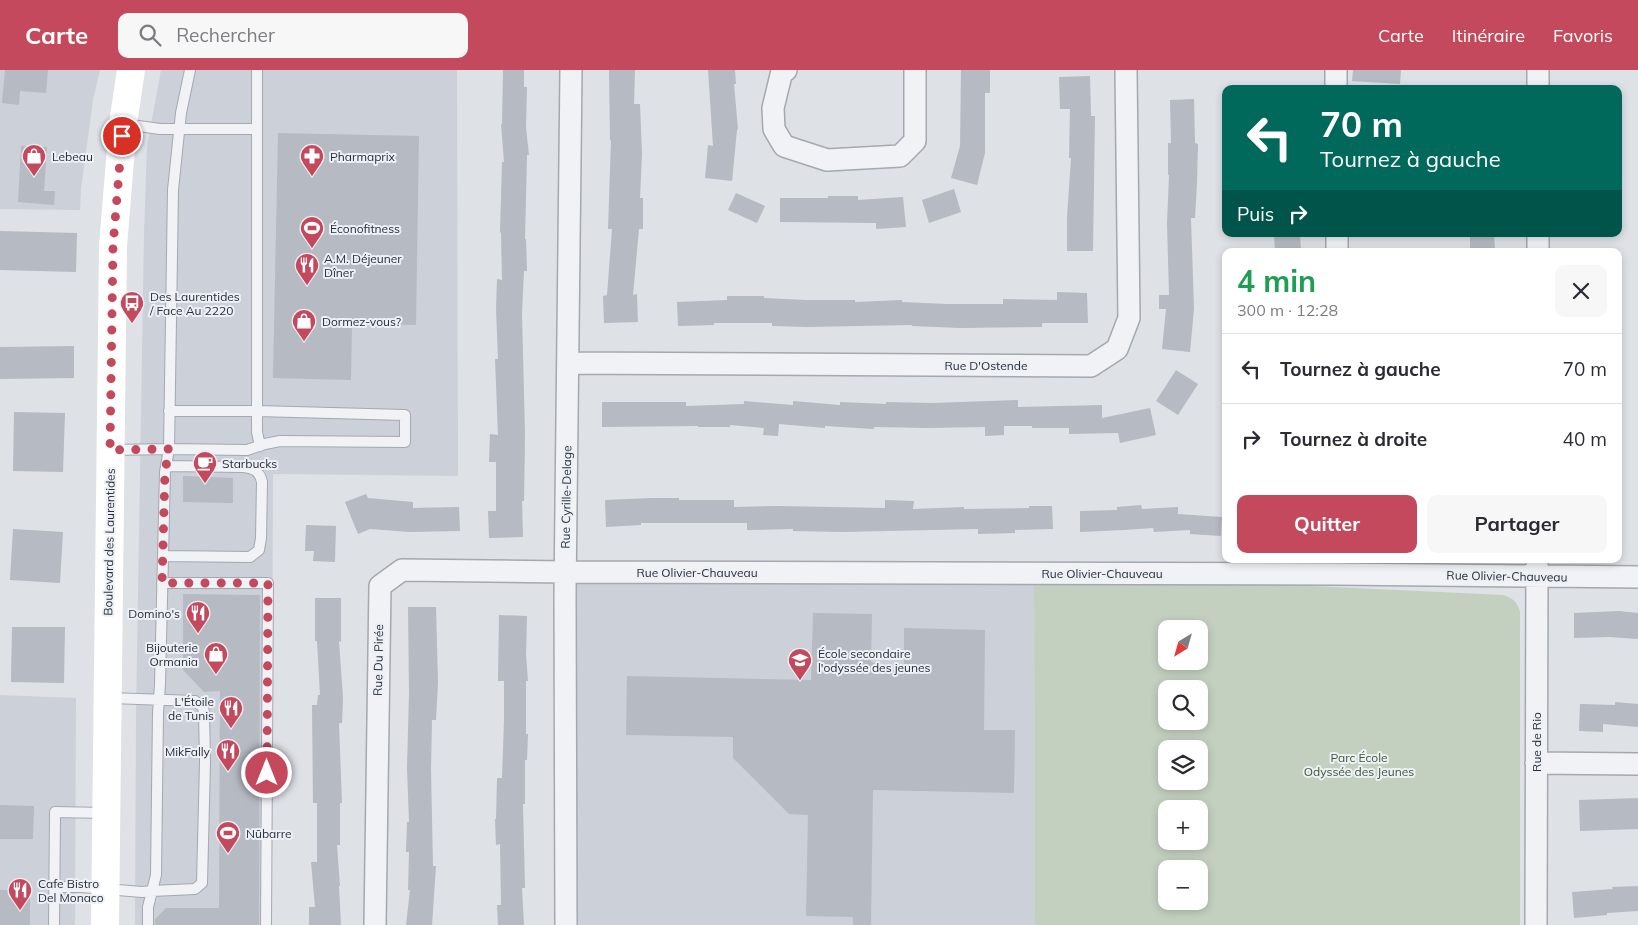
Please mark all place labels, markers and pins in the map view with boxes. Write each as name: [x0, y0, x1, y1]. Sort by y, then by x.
pin: [101, 115, 143, 157]
shop icon: Lebeau: [21, 143, 47, 177]
pharmacy icon: Pharmaprix: [299, 143, 325, 177]
place label: Lebeau: [52, 149, 93, 164]
place label: Pharmaprix: [330, 149, 396, 164]
sports icon: Éconofitness: [299, 215, 325, 249]
place label: Éconofitness: [330, 221, 400, 236]
place label: A.M. Déjeuner Dîner: [324, 251, 402, 280]
restaurant icon: A.M. Déjeuner Dîner: [294, 252, 320, 286]
place label: Des Laurentides / Face Au 2220: [149, 289, 240, 318]
bus stop icon: Des Laurentides / Face Au 2220: [119, 290, 145, 324]
shop icon: Dormez-vous?: [291, 308, 317, 342]
place label: Dormez-vous?: [322, 314, 401, 329]
cafe icon: Starbucks: [192, 450, 218, 484]
place label: Starbucks: [222, 456, 277, 471]
restaurant icon: Domino's: [185, 600, 211, 634]
place label: Domino's: [128, 606, 180, 621]
place label: Bijouterie Ormania: [146, 640, 198, 669]
shop icon: Bijouterie Ormania: [203, 641, 229, 675]
place label: École secondaire l'odyssée des jeunes: [818, 646, 931, 675]
school or university icon: École secondaire l'odyssée des jeunes: [787, 647, 813, 681]
place label: L'Étoile de Tunis: [168, 694, 214, 723]
restaurant icon: L'Étoile de Tunis: [218, 695, 244, 729]
restaurant icon: MikFally: [215, 738, 241, 772]
place label: MikFally: [165, 744, 211, 759]
sports icon: Nūbarre: [215, 820, 241, 854]
place label: Nūbarre: [246, 826, 291, 841]
place label: Cafe Bistro Del Monaco: [38, 876, 104, 905]
restaurant icon: Cafe Bistro Del Monaco: [7, 877, 33, 911]

